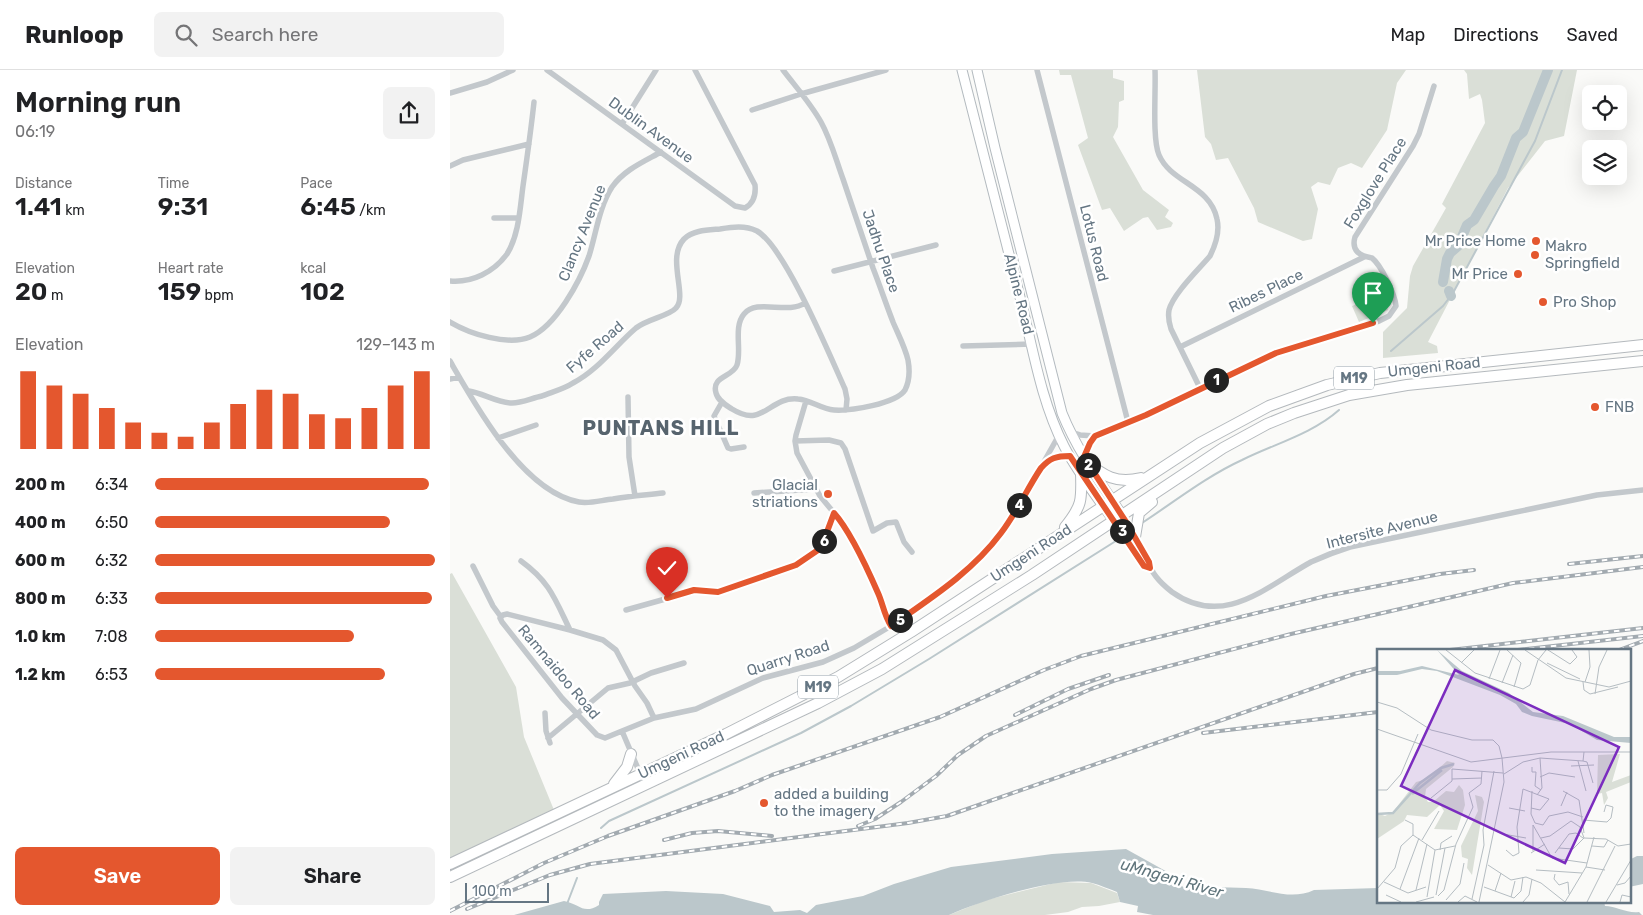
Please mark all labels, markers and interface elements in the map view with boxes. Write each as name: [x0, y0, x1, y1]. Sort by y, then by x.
search box: [154, 12, 504, 57]
text: Runloop: [25, 21, 124, 49]
icon: search: [172, 21, 200, 49]
text: Search here: [212, 23, 318, 46]
text: Map: [1390, 24, 1425, 46]
text: Directions: [1453, 24, 1539, 46]
text: Saved: [1567, 24, 1618, 46]
map controls: [1582, 85, 1627, 185]
button: locate: [1582, 85, 1627, 130]
text: Morning run: [15, 86, 181, 119]
button: share: [383, 87, 435, 139]
street label: Dublin Avenue: [605, 93, 697, 167]
text: 06:19: [15, 122, 55, 141]
street label: Foxglove Place: [1340, 134, 1410, 232]
button: layers: [1582, 140, 1627, 185]
text: Distance: [15, 175, 72, 192]
text: Time: [158, 175, 189, 192]
text: Pace: [300, 175, 332, 192]
street label: Clancy Avenue: [554, 182, 610, 284]
text: 1.41: [15, 192, 62, 221]
text: 9:31: [158, 192, 208, 221]
text: 6:45: [300, 192, 356, 221]
text: km: [62, 202, 85, 219]
text: /km: [356, 202, 386, 219]
street label: Lotus Road: [1076, 203, 1112, 283]
street label: Jadhu Place: [858, 207, 904, 295]
place label: Mr Price Home: [1425, 232, 1526, 250]
marker: Mr Price Home: [1530, 235, 1542, 247]
place label: Makro Springfield: [1545, 237, 1620, 272]
marker: Makro Springfield: [1529, 249, 1541, 261]
street label: Alpine Road: [1000, 252, 1038, 336]
text: Elevation: [15, 260, 75, 277]
text: Heart rate: [158, 260, 224, 277]
text: kcal: [300, 260, 326, 277]
street label: Ribes Place: [1226, 265, 1306, 317]
place label: Mr Price: [1451, 265, 1508, 283]
marker: Mr Price: [1512, 268, 1524, 280]
pin: [1352, 272, 1394, 323]
text: 20: [15, 277, 48, 306]
text: 159: [158, 277, 201, 306]
text: 102: [300, 277, 345, 306]
icon: arrive: [1359, 279, 1387, 307]
text: m: [48, 287, 63, 304]
text: bpm: [201, 287, 234, 304]
place label: Pro Shop: [1553, 293, 1617, 311]
marker: Pro Shop: [1537, 296, 1549, 308]
street label: Fyfe Road: [563, 317, 627, 377]
text: Elevation: [15, 335, 84, 354]
text: 129–143 m: [356, 335, 435, 354]
street label: Umgeni Road: [1387, 353, 1481, 381]
road number: M19: [1334, 366, 1374, 390]
pin: 1: [1204, 368, 1228, 392]
text: 1: [1213, 372, 1220, 389]
place label: FNB: [1605, 398, 1634, 416]
marker: FNB: [1589, 401, 1601, 413]
district label: PUNTANS HILL: [582, 416, 740, 440]
pin: 2: [1076, 452, 1100, 478]
text: 2: [1084, 457, 1093, 474]
text: 200 m: [15, 475, 65, 494]
text: 6:34: [95, 475, 128, 494]
place label: Glacial striations: [752, 476, 818, 511]
marker: Glacial striations: [822, 488, 834, 500]
pin: 4: [1006, 492, 1032, 518]
text: 4: [1015, 497, 1024, 514]
street label: Intersite Avenue: [1324, 507, 1440, 553]
text: 400 m: [15, 513, 66, 532]
text: 6:50: [95, 513, 128, 532]
pin: 3: [1110, 518, 1134, 544]
street label: Umgeni Road: [987, 520, 1075, 586]
text: 3: [1118, 523, 1127, 540]
pin: 6: [812, 528, 836, 554]
text: 6: [820, 533, 829, 550]
pin: [646, 547, 688, 598]
text: 600 m: [15, 551, 65, 570]
text: 6:32: [95, 551, 128, 570]
icon: check: [653, 554, 681, 582]
text: 800 m: [15, 589, 66, 608]
text: 6:33: [95, 589, 128, 608]
pin: 5: [888, 608, 912, 632]
text: 5: [896, 612, 905, 629]
street label: Ramnaidoo Road: [514, 621, 604, 723]
text: 1.0 km: [15, 627, 66, 646]
text: 7:08: [95, 627, 128, 646]
street label: Quarry Road: [744, 636, 832, 680]
inset map: [1377, 649, 1630, 902]
text: 1.2 km: [15, 665, 65, 684]
text: 6:53: [95, 665, 128, 684]
road number: M19: [798, 676, 838, 698]
street label: Umgeni Road: [635, 727, 727, 783]
place label: added a building to the imagery: [774, 785, 889, 820]
marker: added a building to the imagery: [758, 797, 770, 809]
button: Save: [15, 847, 220, 905]
button: Share: [230, 847, 435, 905]
water label: uMngeni River: [1118, 854, 1226, 902]
scale bar: [465, 880, 549, 903]
text: 100 m: [472, 883, 512, 900]

